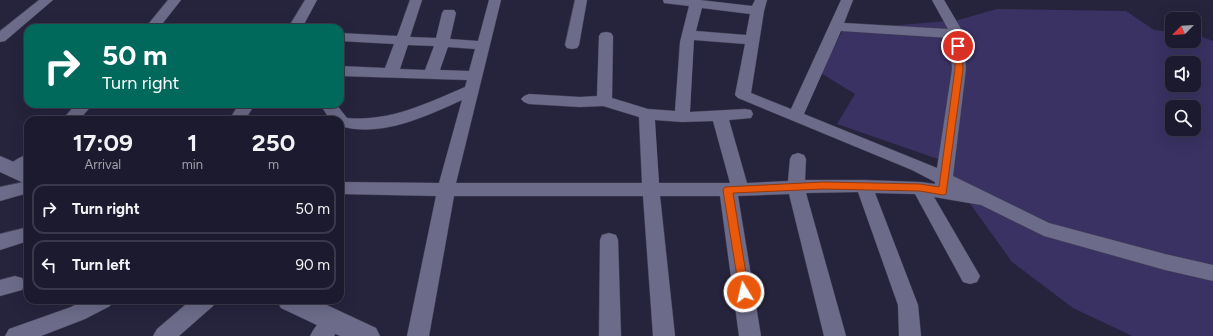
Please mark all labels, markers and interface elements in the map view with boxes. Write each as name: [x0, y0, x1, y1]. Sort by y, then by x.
north arrow: [1165, 12, 1201, 48]
map controls: [1165, 12, 1201, 136]
pin: [941, 29, 975, 63]
icon: arrive: [947, 35, 969, 57]
text: 50 m: [102, 38, 168, 72]
icon: right: [36, 40, 88, 92]
button: sound: [1165, 56, 1201, 92]
text: Turn right: [102, 72, 179, 94]
button: search: [1165, 100, 1201, 136]
text: 17:09: [73, 128, 133, 157]
text: 1: [187, 128, 197, 157]
text: 250: [252, 128, 295, 157]
text: Arrival: [84, 157, 121, 172]
text: min: [182, 157, 203, 172]
text: m: [268, 157, 279, 172]
icon: right: [38, 198, 60, 220]
text: Turn right: [72, 200, 140, 218]
text: 50 m: [295, 200, 330, 218]
icon: left: [38, 254, 60, 276]
text: Turn left: [72, 256, 130, 274]
text: 90 m: [295, 256, 330, 274]
position arrow: [723, 271, 765, 313]

